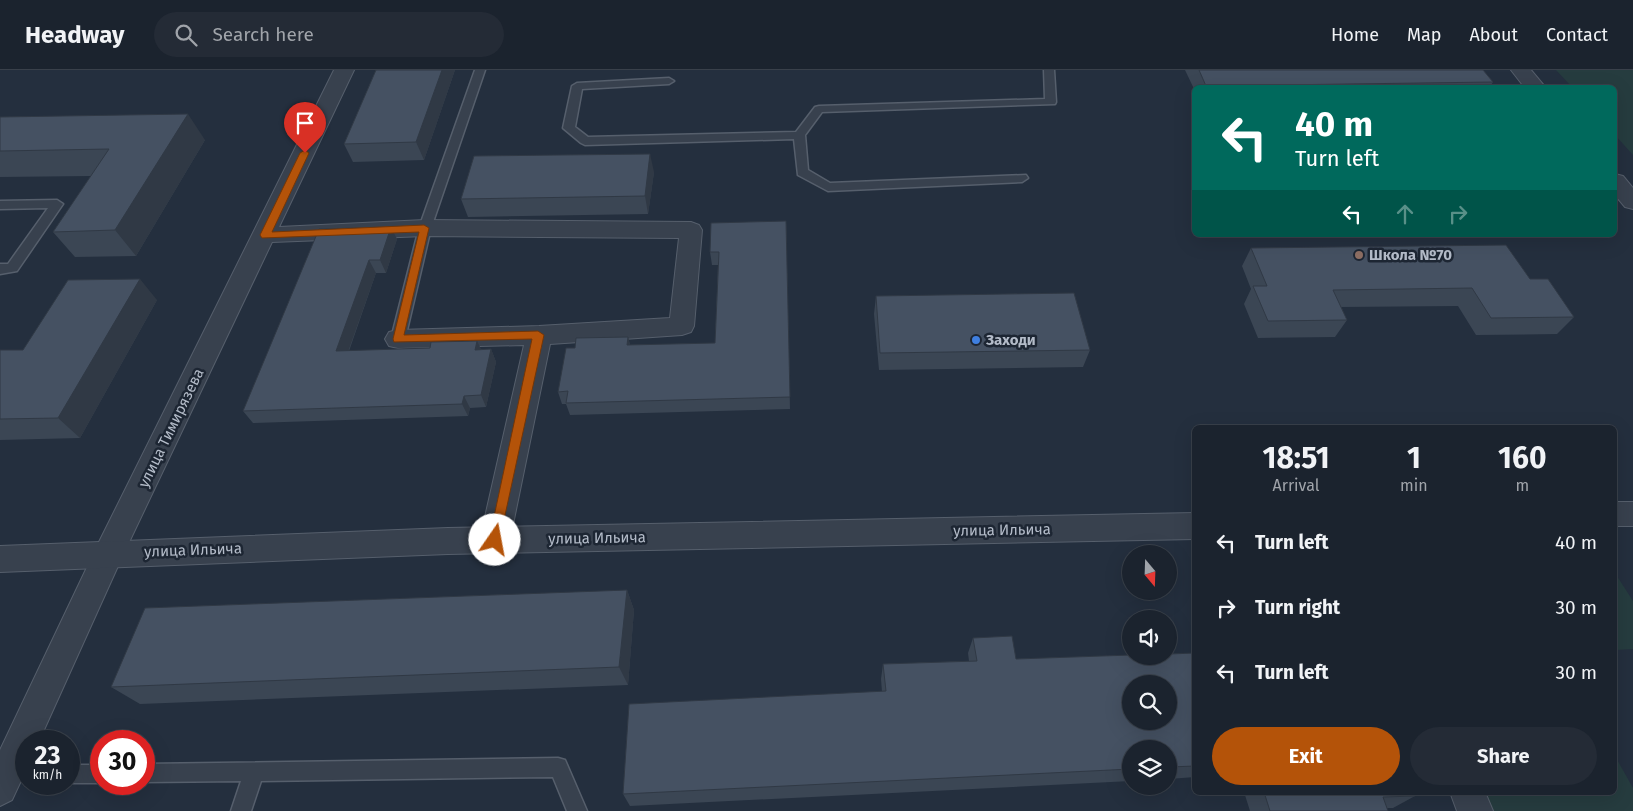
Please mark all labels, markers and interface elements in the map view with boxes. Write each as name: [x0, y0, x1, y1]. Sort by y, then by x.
search box: [154, 12, 504, 57]
text: Headway: [25, 21, 124, 49]
icon: search: [172, 21, 200, 49]
text: Search here: [212, 23, 314, 46]
text: Home: [1331, 24, 1379, 46]
text: Map: [1407, 24, 1441, 46]
text: About: [1469, 24, 1518, 46]
text: Contact: [1546, 24, 1608, 46]
pin: [284, 102, 326, 153]
text: 40 m: [1295, 103, 1373, 145]
icon: left: [1212, 105, 1277, 170]
icon: arrive: [291, 109, 319, 137]
text: Turn left: [1295, 145, 1379, 172]
icon: left: [1338, 200, 1366, 228]
icon: ahead: [1391, 200, 1419, 228]
icon: right: [1444, 200, 1472, 228]
place label: Школа №70: [1369, 246, 1452, 264]
marker: Школа №70: [1353, 249, 1365, 261]
place label: Заходи: [985, 331, 1036, 349]
marker: Заходи: [970, 334, 982, 346]
street label: улица Тимирязева: [134, 366, 208, 490]
text: 18:51: [1262, 440, 1330, 476]
text: 1: [1407, 440, 1421, 476]
text: 160: [1498, 440, 1547, 476]
text: Arrival: [1273, 476, 1319, 495]
text: min: [1400, 476, 1428, 495]
text: m: [1515, 476, 1529, 495]
position arrow: [468, 513, 520, 565]
street label: улица Ильича: [953, 520, 1051, 540]
street label: улица Ильича: [548, 528, 646, 548]
icon: left: [1212, 529, 1240, 557]
text: Turn left: [1255, 531, 1329, 554]
text: 40 m: [1555, 531, 1597, 554]
street label: улица Ильича: [144, 539, 242, 561]
north arrow: [1122, 545, 1178, 600]
map controls: [1122, 545, 1177, 795]
icon: right: [1212, 594, 1240, 622]
text: Turn right: [1255, 596, 1340, 619]
text: 30 m: [1556, 596, 1597, 619]
button: sound: [1122, 610, 1177, 665]
icon: left: [1212, 659, 1240, 687]
text: Turn left: [1255, 661, 1329, 684]
text: 30 m: [1556, 661, 1597, 684]
button: search: [1122, 675, 1177, 730]
button: Exit: [1212, 727, 1400, 785]
button: Share: [1410, 727, 1597, 785]
speed limit sign: 30: [90, 730, 155, 795]
button: layers: [1122, 740, 1177, 795]
text: 23: [35, 741, 60, 771]
text: km/h: [33, 768, 62, 782]

